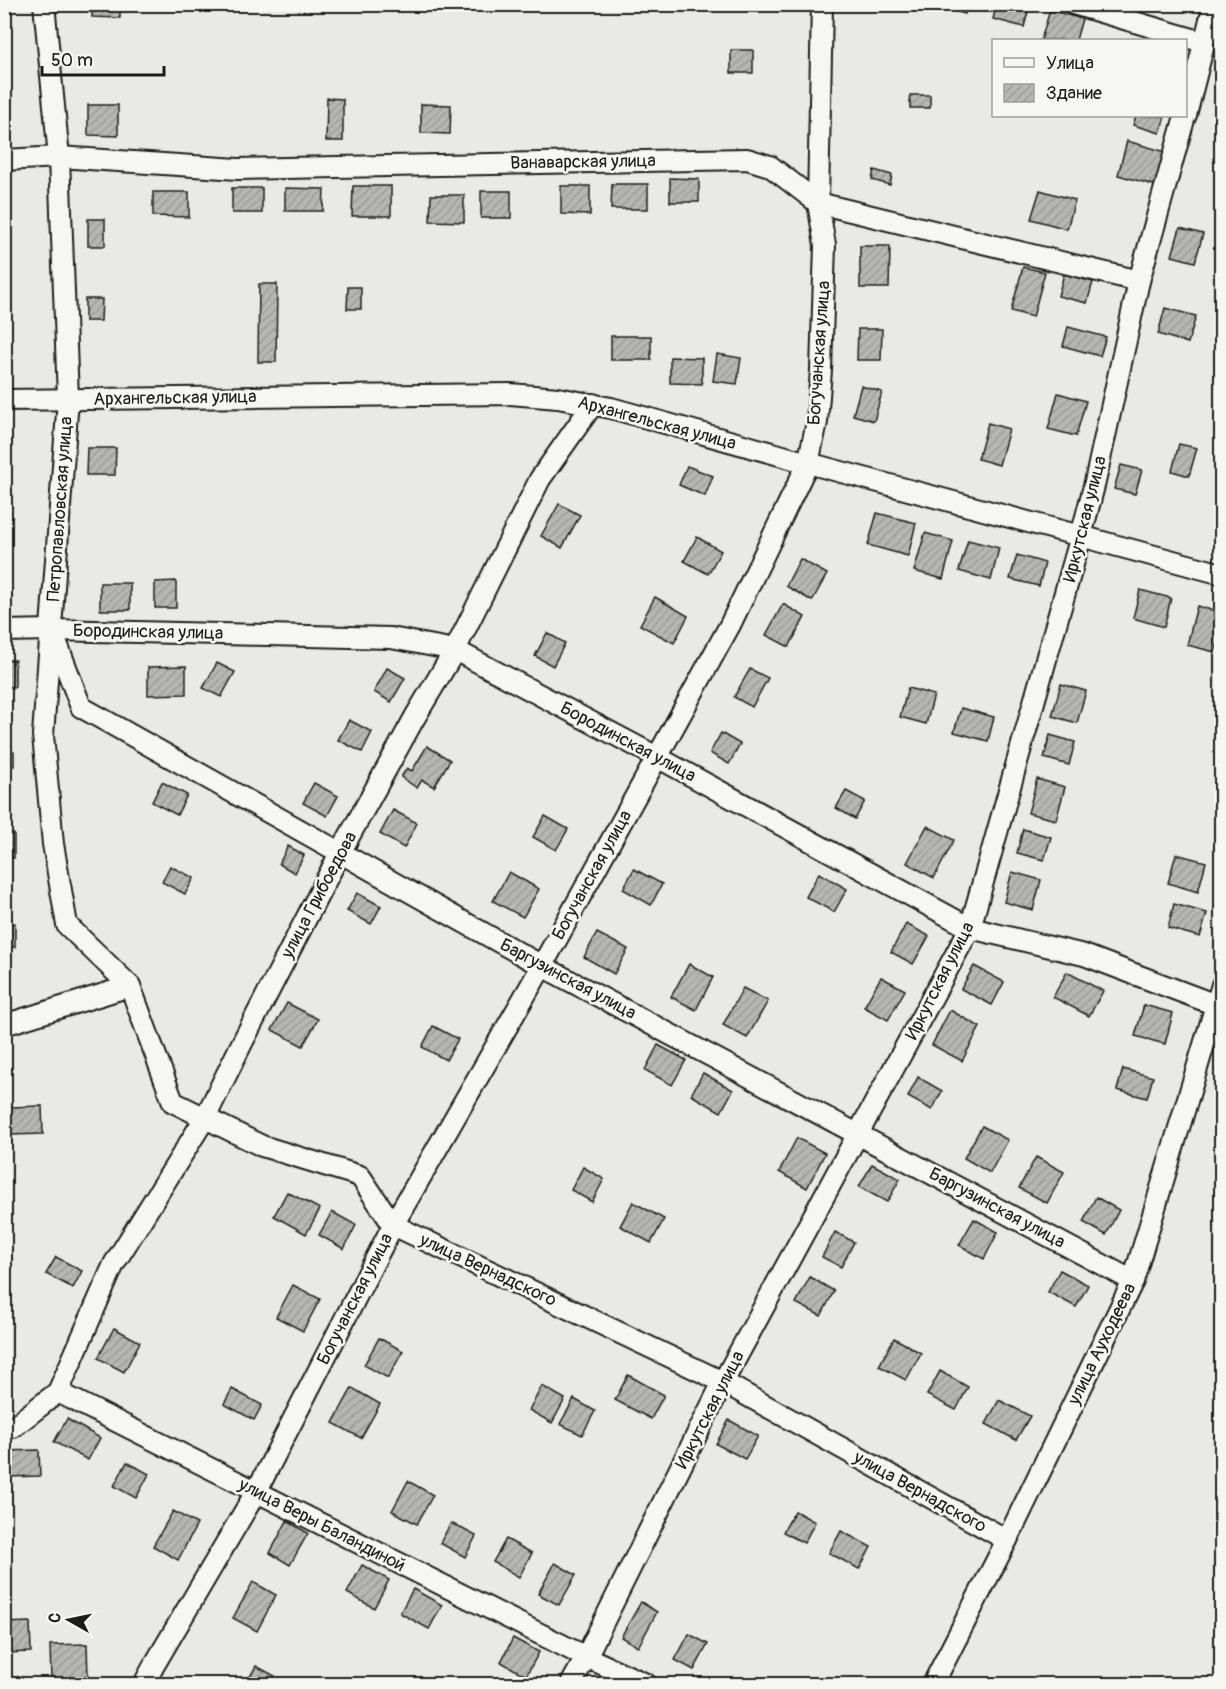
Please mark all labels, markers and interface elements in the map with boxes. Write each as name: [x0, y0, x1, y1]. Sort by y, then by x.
scale bar: [42, 39, 164, 77]
legend: [992, 39, 1187, 117]
text: 50 m: [51, 49, 93, 72]
text: Улица: [1046, 52, 1094, 75]
text: Здание: [1046, 82, 1102, 105]
street label: Ванаварская улица: [510, 149, 656, 175]
street label: Богучанская улица: [802, 280, 836, 426]
street label: Архангельская улица: [93, 385, 257, 411]
street label: Архангельская улица: [575, 391, 739, 455]
street label: Петропавловская улица: [42, 416, 78, 602]
street label: Иркутская улица: [1058, 453, 1112, 585]
street label: Бородинская улица: [73, 619, 223, 645]
street label: Бородинская улица: [556, 697, 700, 787]
street label: Богучанская улица: [547, 806, 637, 944]
street label: улица Грибоедова: [275, 828, 362, 963]
street label: Иркутская улица: [900, 918, 980, 1044]
street label: Баргузинская улица: [496, 933, 640, 1025]
street label: Баргузинская улица: [925, 1162, 1069, 1254]
street label: улица Вернадского: [415, 1228, 560, 1312]
street label: Богучанская улица: [312, 1229, 398, 1369]
street label: улица Ауходеева: [1062, 1279, 1141, 1410]
street label: Иркутская улица: [670, 1347, 750, 1473]
street label: улица Вернадского: [849, 1445, 991, 1538]
street label: улица Веры Баландиной: [234, 1473, 409, 1577]
north arrow: [39, 1590, 99, 1650]
text: С: [45, 1611, 66, 1624]

